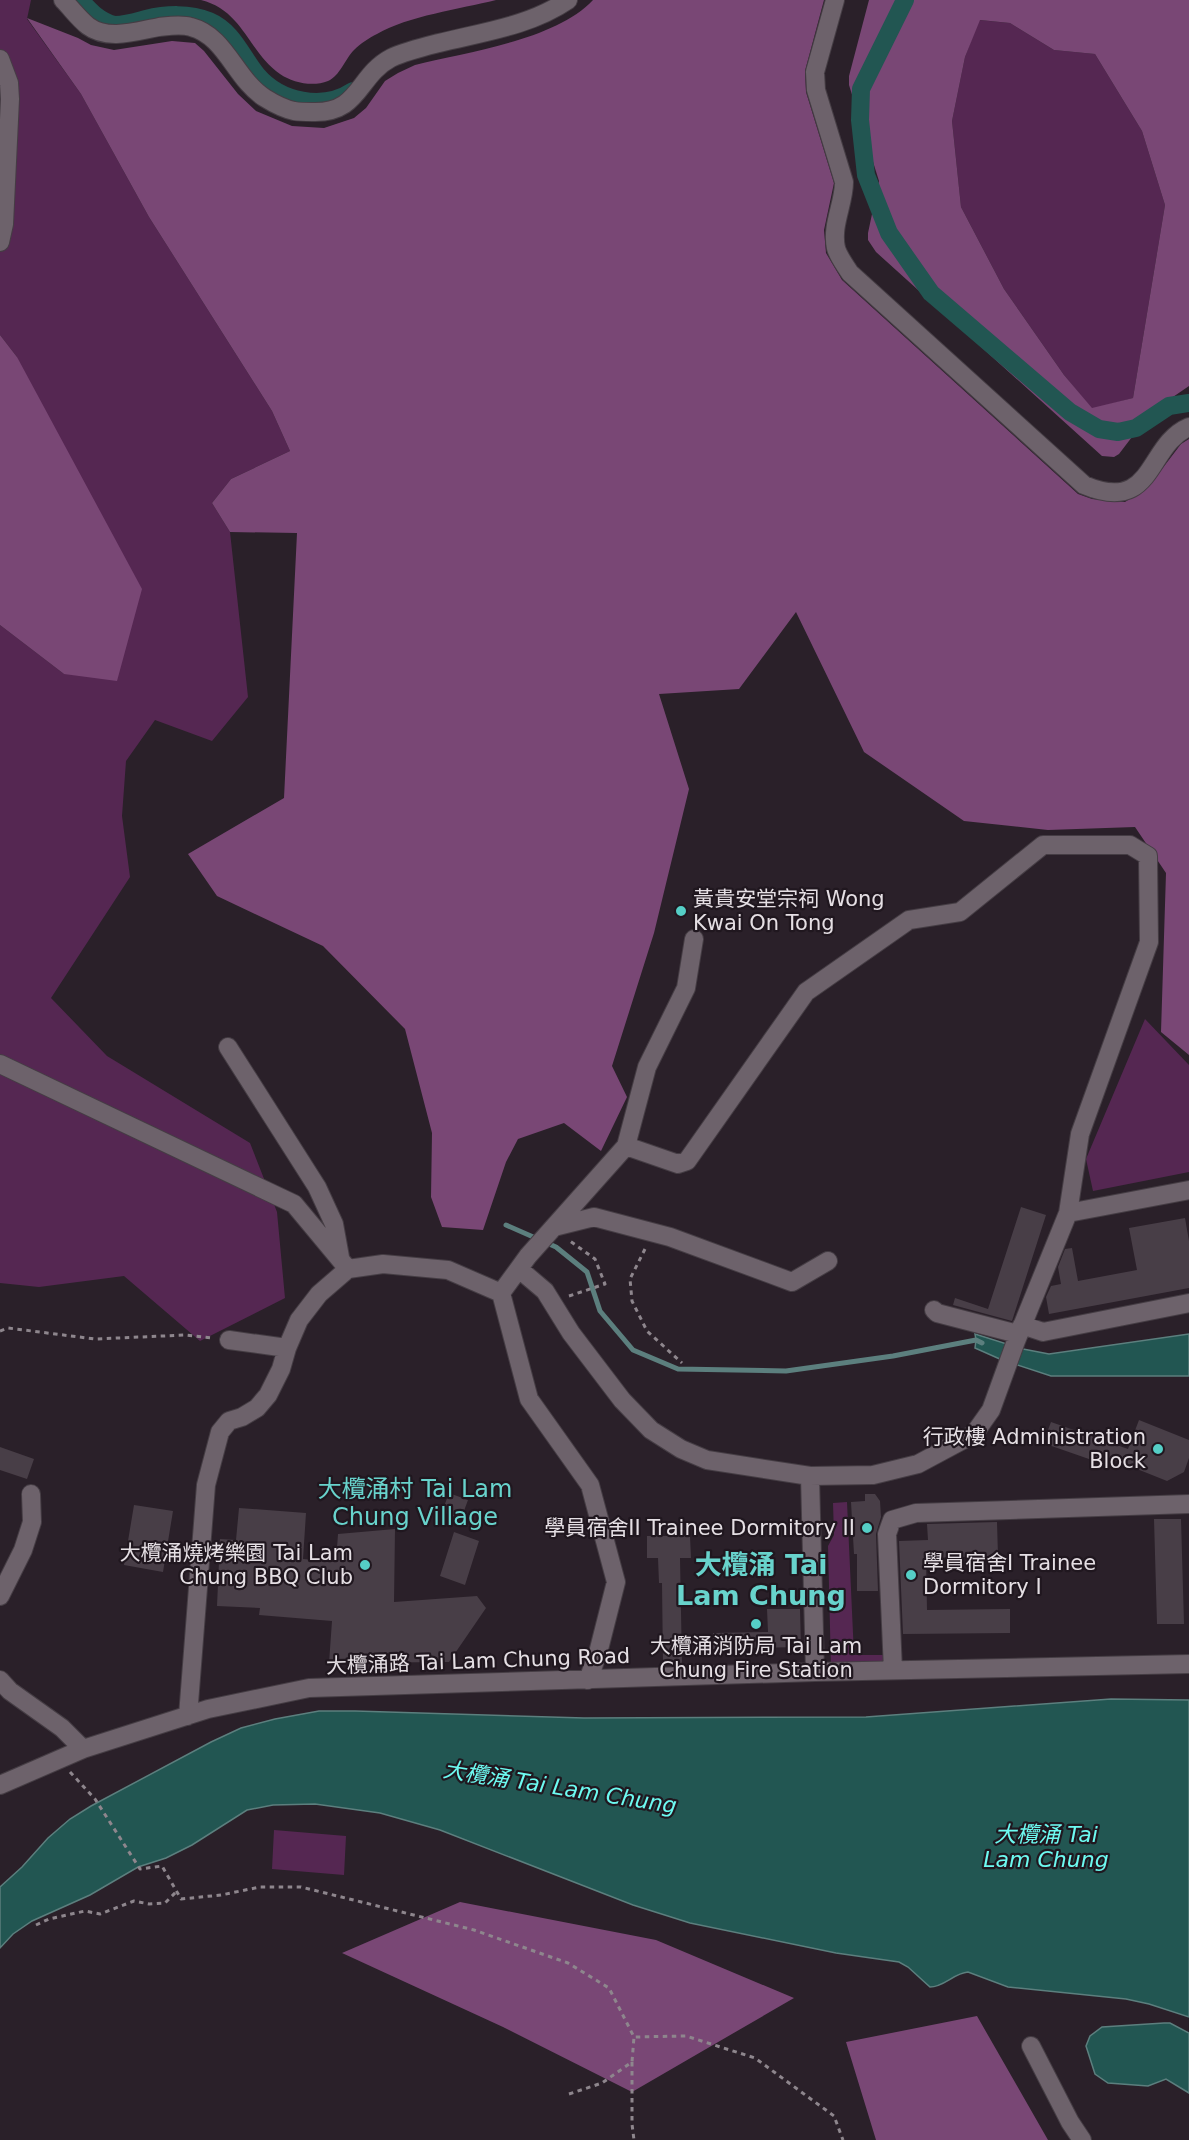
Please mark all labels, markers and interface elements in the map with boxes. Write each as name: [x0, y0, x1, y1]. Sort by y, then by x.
place label: 黃貴安堂宗祠 Wong Kwai On Tong: [693, 887, 885, 935]
marker: 黃貴安堂宗祠 Wong Kwai On Tong: [674, 904, 688, 918]
place label: 行政樓 Administration Block: [923, 1425, 1147, 1473]
marker: 行政樓 Administration Block: [1151, 1442, 1165, 1456]
district label: 大欖涌村 Tai Lam Chung Village: [318, 1475, 512, 1531]
place label: 學員宿舍II Trainee Dormitory II: [544, 1516, 855, 1540]
marker: 學員宿舍II Trainee Dormitory II: [860, 1521, 874, 1535]
place label: 大欖涌燒烤樂園 Tai Lam Chung BBQ Club: [120, 1541, 353, 1589]
district label: 大欖涌 Tai Lam Chung: [676, 1549, 846, 1611]
place label: 學員宿舍I Trainee Dormitory I: [923, 1551, 1096, 1599]
marker: 大欖涌燒烤樂園 Tai Lam Chung BBQ Club: [358, 1558, 372, 1572]
marker: 學員宿舍I Trainee Dormitory I: [904, 1568, 918, 1582]
marker: 大欖涌消防局 Tai Lam Chung Fire Station: [749, 1617, 763, 1631]
place label: 大欖涌消防局 Tai Lam Chung Fire Station: [650, 1634, 862, 1682]
street label: 大欖涌路 Tai Lam Chung Road: [325, 1644, 631, 1678]
water label: 大欖涌 Tai Lam Chung: [441, 1757, 678, 1818]
water label: 大欖涌 Tai Lam Chung: [983, 1822, 1109, 1872]

